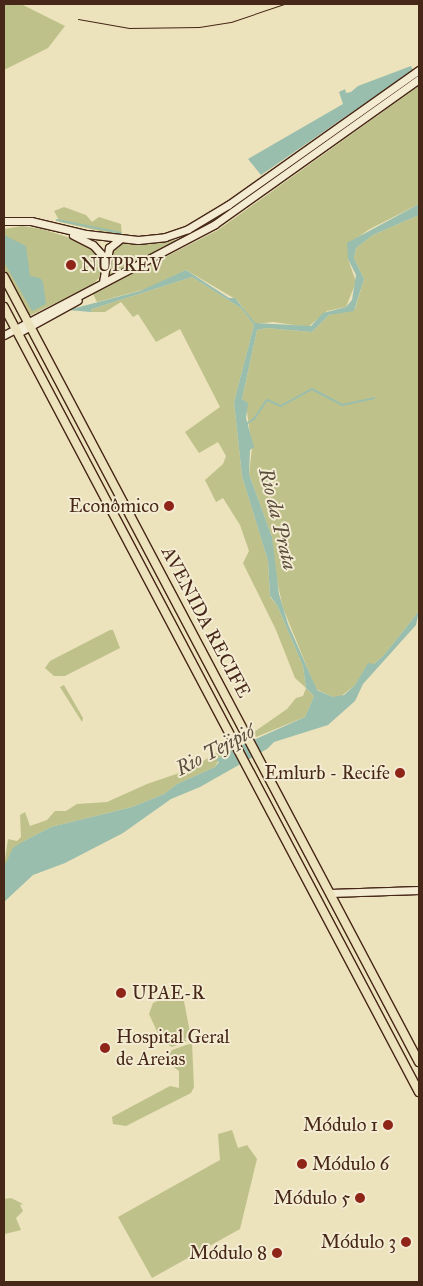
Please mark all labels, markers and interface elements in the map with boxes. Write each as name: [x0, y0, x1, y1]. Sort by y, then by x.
place label: NUPREV: [81, 254, 163, 276]
marker: NUPREV: [65, 259, 77, 271]
water label: Rio da Prata: [254, 466, 302, 572]
place label: Econômico: [69, 495, 159, 517]
marker: Econômico: [163, 500, 175, 512]
street label: AVENIDA RECIFE: [156, 542, 256, 702]
water label: Rio Tejipió: [171, 719, 259, 781]
place label: Emlurb - Recife: [264, 762, 390, 784]
marker: Emlurb - Recife: [394, 767, 406, 779]
place label: UPAE-R: [132, 982, 205, 1004]
marker: UPAE-R: [114, 986, 128, 1000]
place label: Hospital Geral de Areias: [116, 1026, 230, 1070]
marker: Hospital Geral de Areias: [98, 1041, 112, 1055]
place label: Módulo 1: [303, 1114, 378, 1136]
marker: Módulo 1: [382, 1119, 394, 1131]
place label: Módulo 6: [312, 1153, 389, 1175]
marker: Módulo 6: [296, 1158, 308, 1170]
place label: Módulo 5: [274, 1187, 350, 1209]
marker: Módulo 5: [354, 1192, 366, 1204]
place label: Módulo 3: [321, 1231, 396, 1253]
marker: Módulo 3: [400, 1236, 412, 1248]
place label: Módulo 8: [189, 1242, 267, 1264]
marker: Módulo 8: [271, 1247, 283, 1259]

